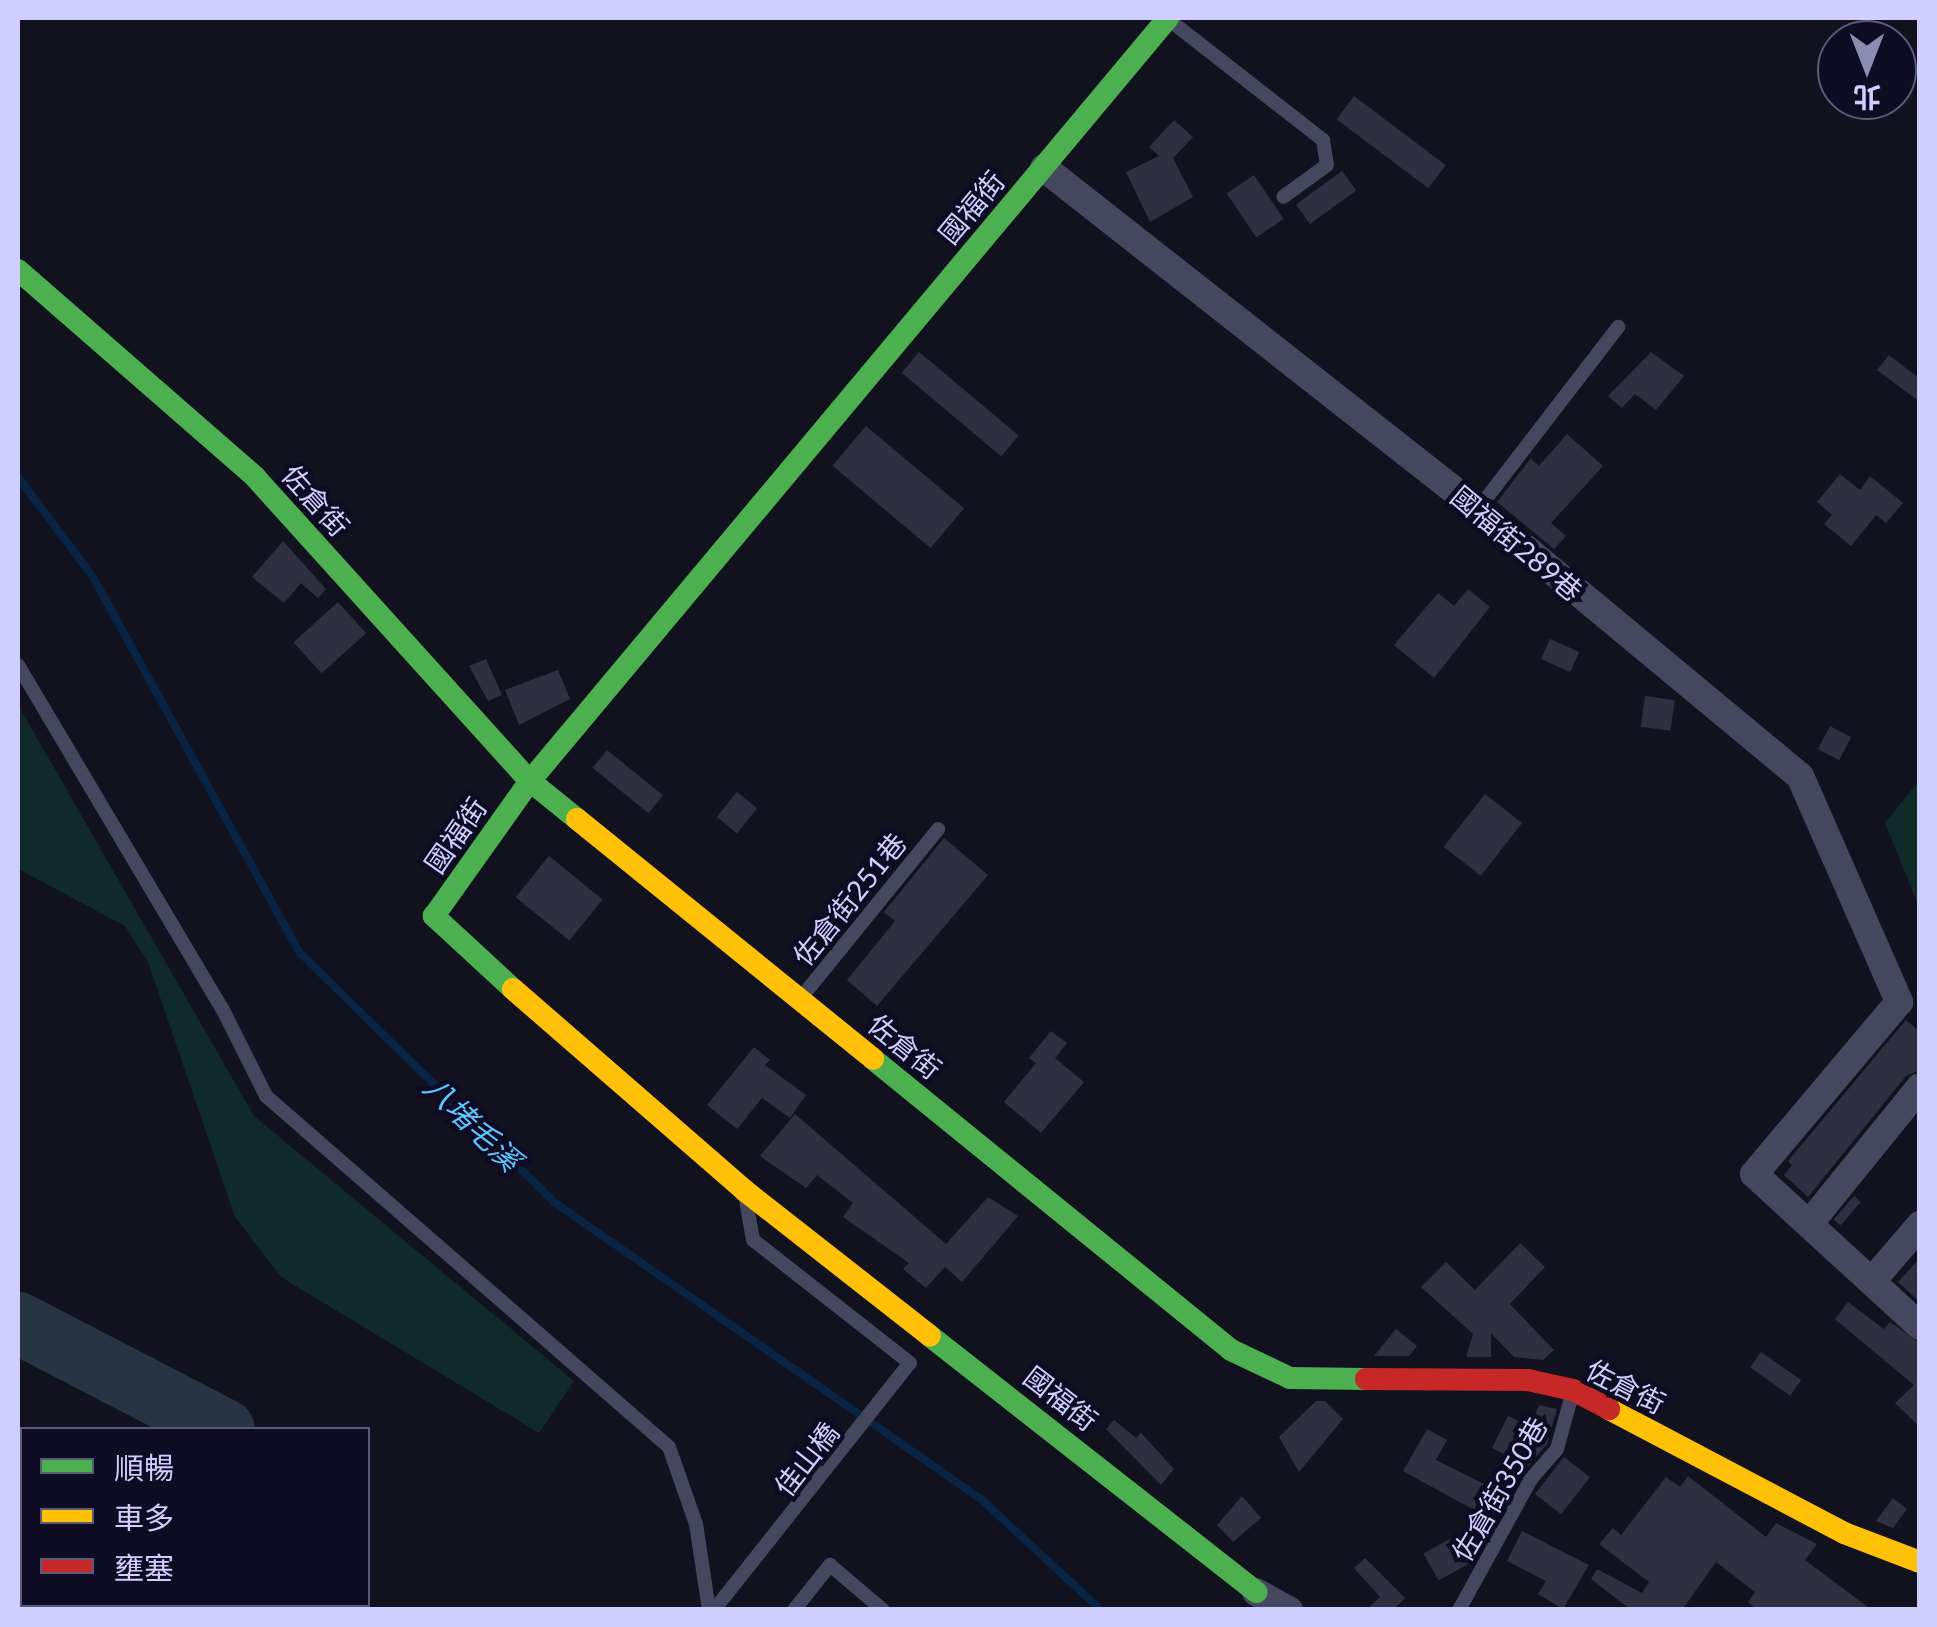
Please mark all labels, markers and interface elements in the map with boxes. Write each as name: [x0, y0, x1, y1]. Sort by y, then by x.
north arrow: [1817, 20, 1917, 120]
text: 北: [1853, 81, 1881, 115]
street label: 國福街: [931, 164, 1011, 250]
street label: 佐倉街: [275, 458, 357, 542]
street label: 國福街289巷: [1445, 478, 1589, 608]
street label: 國福街: [417, 791, 493, 879]
street label: 佐倉街251巷: [785, 826, 913, 972]
street label: 佐倉街: [862, 1007, 948, 1085]
water label: 八堵毛溪: [417, 1068, 529, 1178]
street label: 佐倉街: [1581, 1352, 1671, 1420]
street label: 國福街: [1018, 1359, 1104, 1437]
street label: 佐倉街350巷: [1444, 1411, 1554, 1567]
street label: 佳山橋: [767, 1416, 845, 1502]
legend: [20, 1427, 370, 1607]
text: 順暢: [114, 1449, 174, 1485]
text: 車多: [114, 1499, 174, 1535]
text: 壅塞: [114, 1549, 174, 1585]

